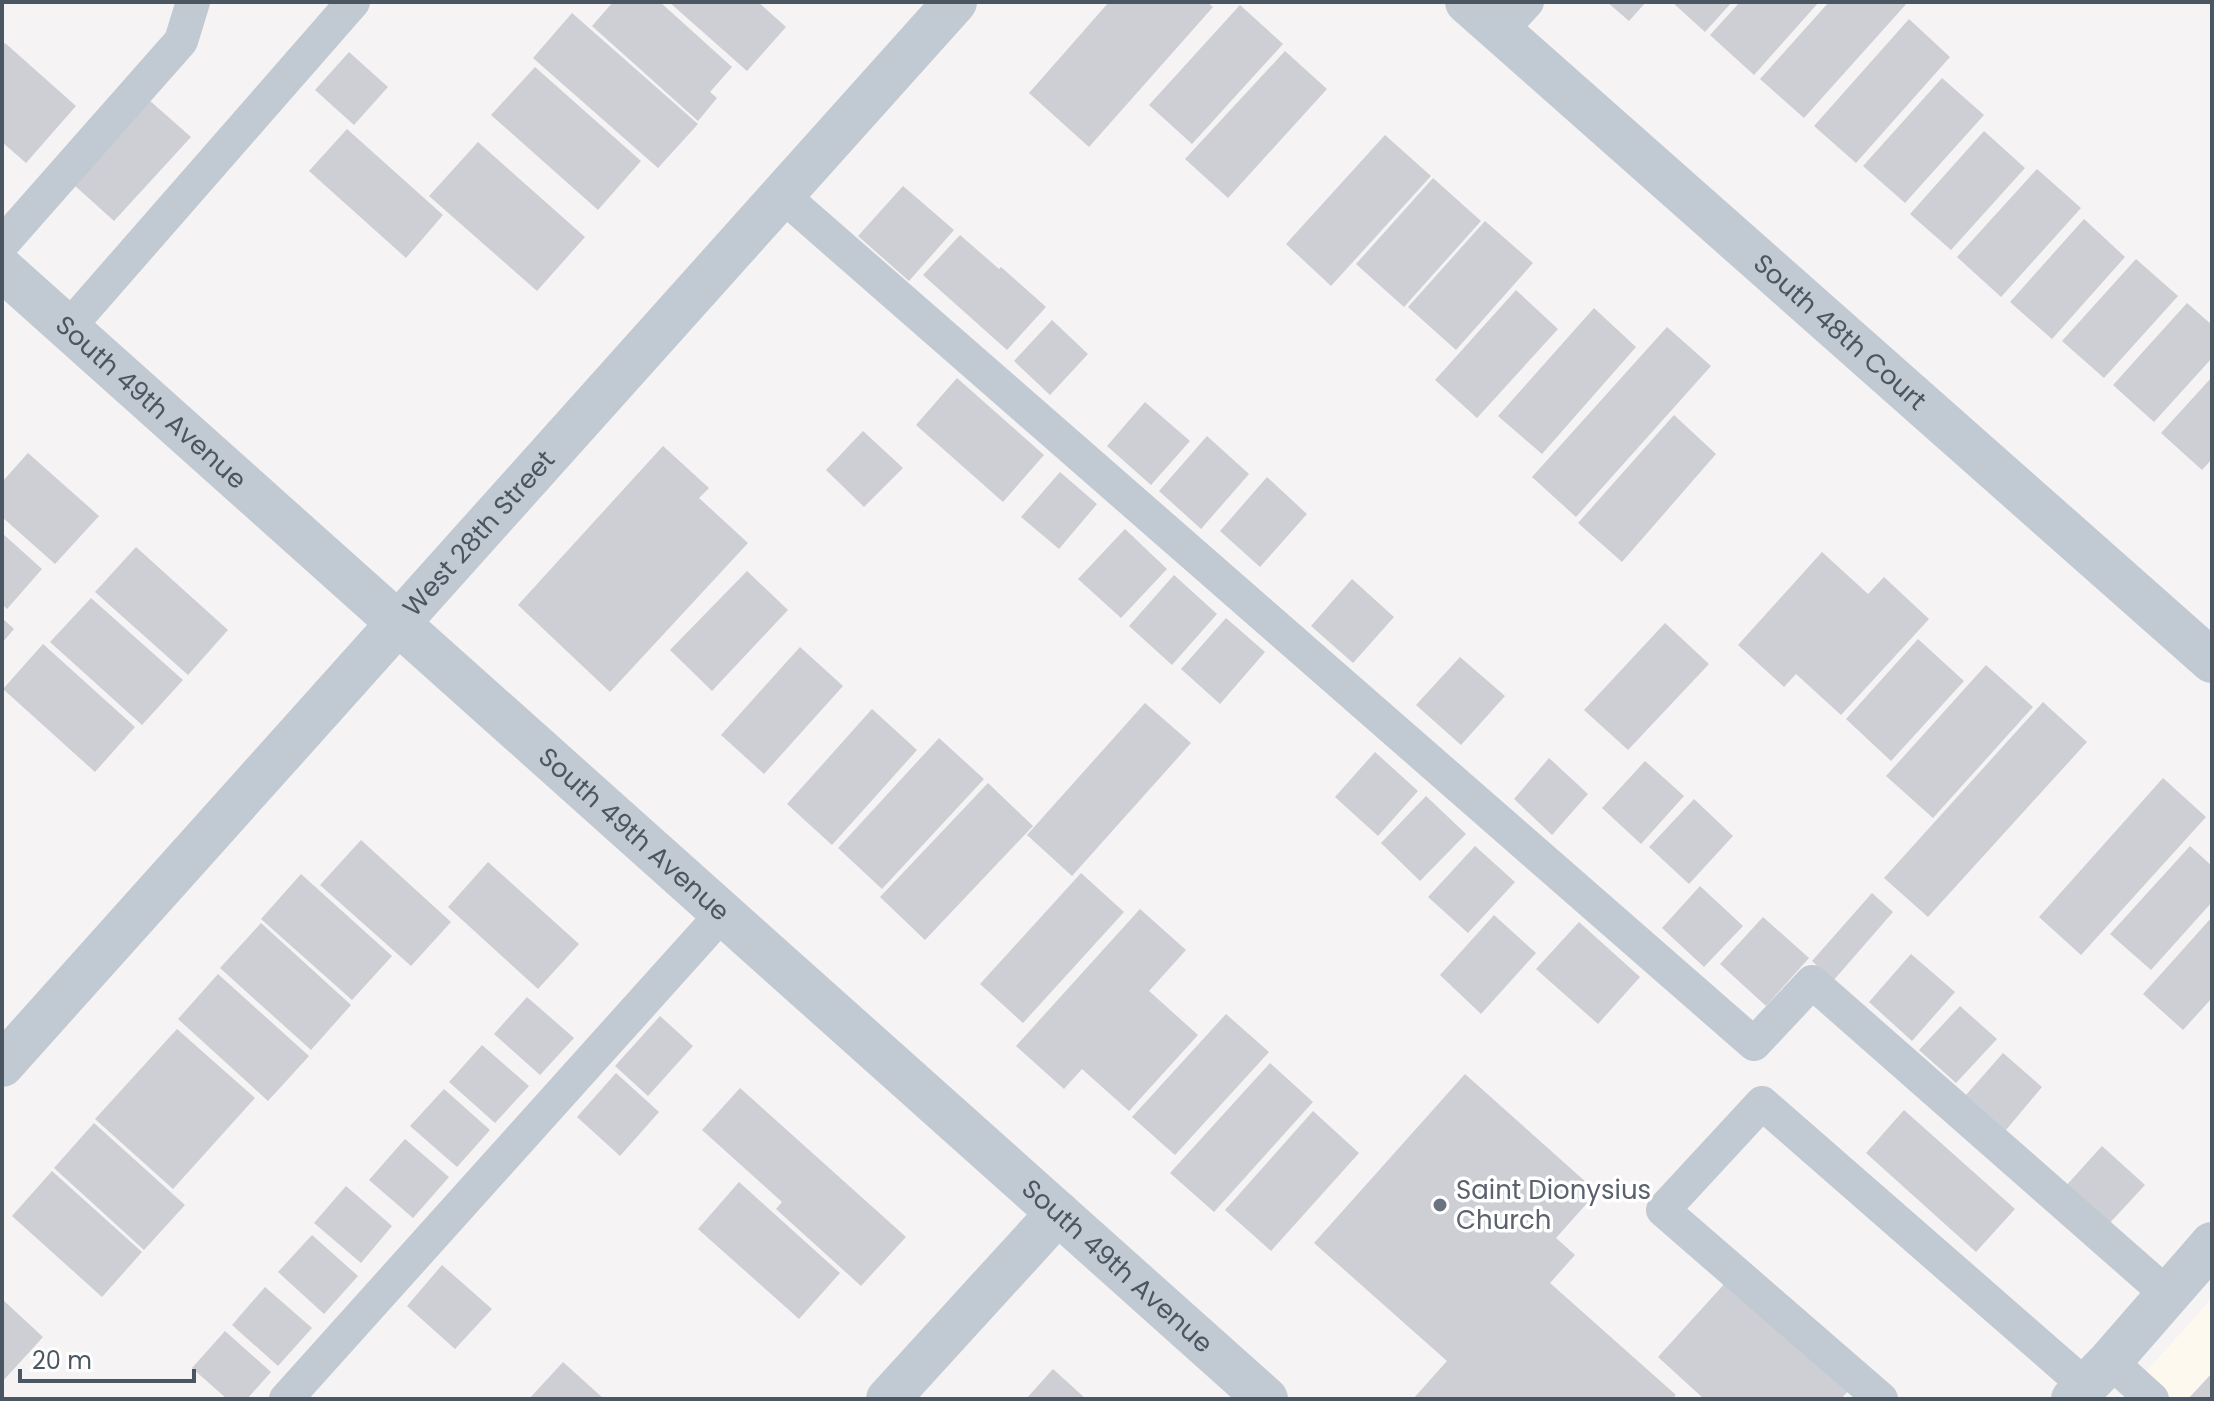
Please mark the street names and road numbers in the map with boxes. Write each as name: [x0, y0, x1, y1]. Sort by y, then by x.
street label: South 48th Court: [1746, 246, 1934, 418]
street label: South 49th Avenue: [48, 307, 254, 497]
street label: West 28th Street: [394, 442, 563, 624]
street label: South 49th Avenue: [531, 739, 738, 929]
street label: South 49th Avenue: [1014, 1171, 1221, 1361]

